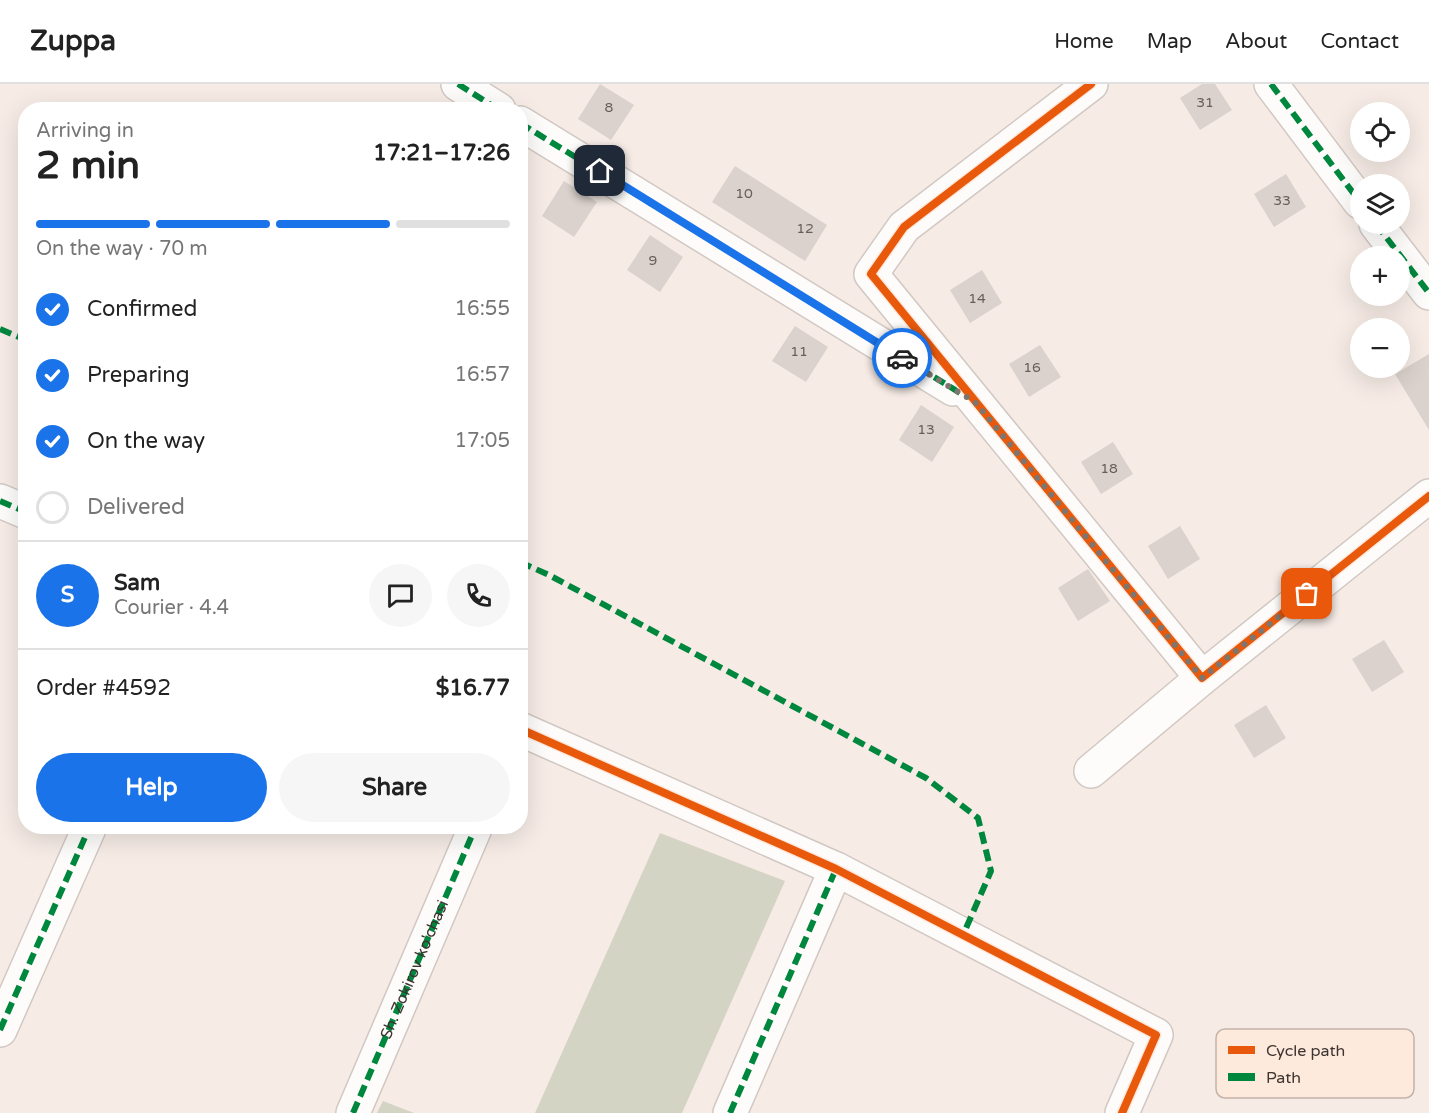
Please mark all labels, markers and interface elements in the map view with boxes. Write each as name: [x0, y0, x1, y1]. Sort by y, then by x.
text: Zuppa: [30, 24, 116, 58]
text: Home: [1054, 29, 1114, 54]
text: Map: [1147, 29, 1192, 54]
text: About: [1225, 29, 1287, 54]
text: Contact: [1320, 29, 1399, 54]
house number: 31: [1196, 94, 1214, 111]
house number: 8: [605, 99, 614, 116]
map controls: [1350, 102, 1410, 378]
button: locate: [1350, 102, 1410, 162]
text: Arriving in: [36, 119, 134, 143]
text: 17:21–17:26: [373, 140, 510, 166]
text: 2 min: [36, 142, 140, 189]
pin: [574, 145, 625, 196]
icon: home: [583, 154, 616, 187]
button: layers: [1350, 174, 1410, 234]
house number: 10: [735, 185, 753, 202]
house number: 33: [1273, 192, 1291, 209]
house number: 12: [796, 220, 814, 237]
text: On the way · 70 m: [36, 237, 208, 261]
button: +: [1350, 246, 1410, 306]
house number: 9: [649, 252, 657, 269]
house number: 14: [968, 290, 986, 307]
icon: check: [36, 293, 69, 326]
text: Confirmed: [87, 296, 197, 322]
text: 16:55: [455, 297, 510, 321]
button: −: [1350, 318, 1410, 378]
courier: [872, 328, 932, 388]
icon: car: [886, 342, 919, 375]
house number: 11: [790, 343, 808, 360]
icon: check: [36, 359, 69, 392]
house number: 16: [1023, 359, 1041, 376]
text: Preparing: [87, 362, 190, 388]
text: 16:57: [455, 363, 510, 387]
house number: 13: [917, 421, 935, 438]
icon: check: [36, 425, 69, 458]
text: On the way: [87, 428, 205, 454]
text: 17:05: [455, 429, 510, 453]
house number: 18: [1100, 460, 1118, 477]
text: Delivered: [87, 494, 185, 520]
button: chat: [369, 564, 432, 627]
button: phone: [447, 564, 510, 627]
pin: [1281, 568, 1332, 619]
text: Sam: [114, 570, 160, 596]
icon: bag: [1290, 577, 1323, 610]
text: S: [61, 582, 74, 608]
text: Courier · 4.4: [114, 596, 229, 620]
text: Order #4592: [36, 675, 171, 701]
text: $16.77: [436, 675, 510, 701]
button: Help: [36, 753, 267, 822]
button: Share: [279, 753, 510, 822]
street label: Sh. Zokirov ko'chasi: [376, 897, 453, 1042]
legend: [1216, 1029, 1414, 1098]
text: Cycle path: [1266, 1041, 1345, 1061]
text: Path: [1266, 1068, 1301, 1088]

